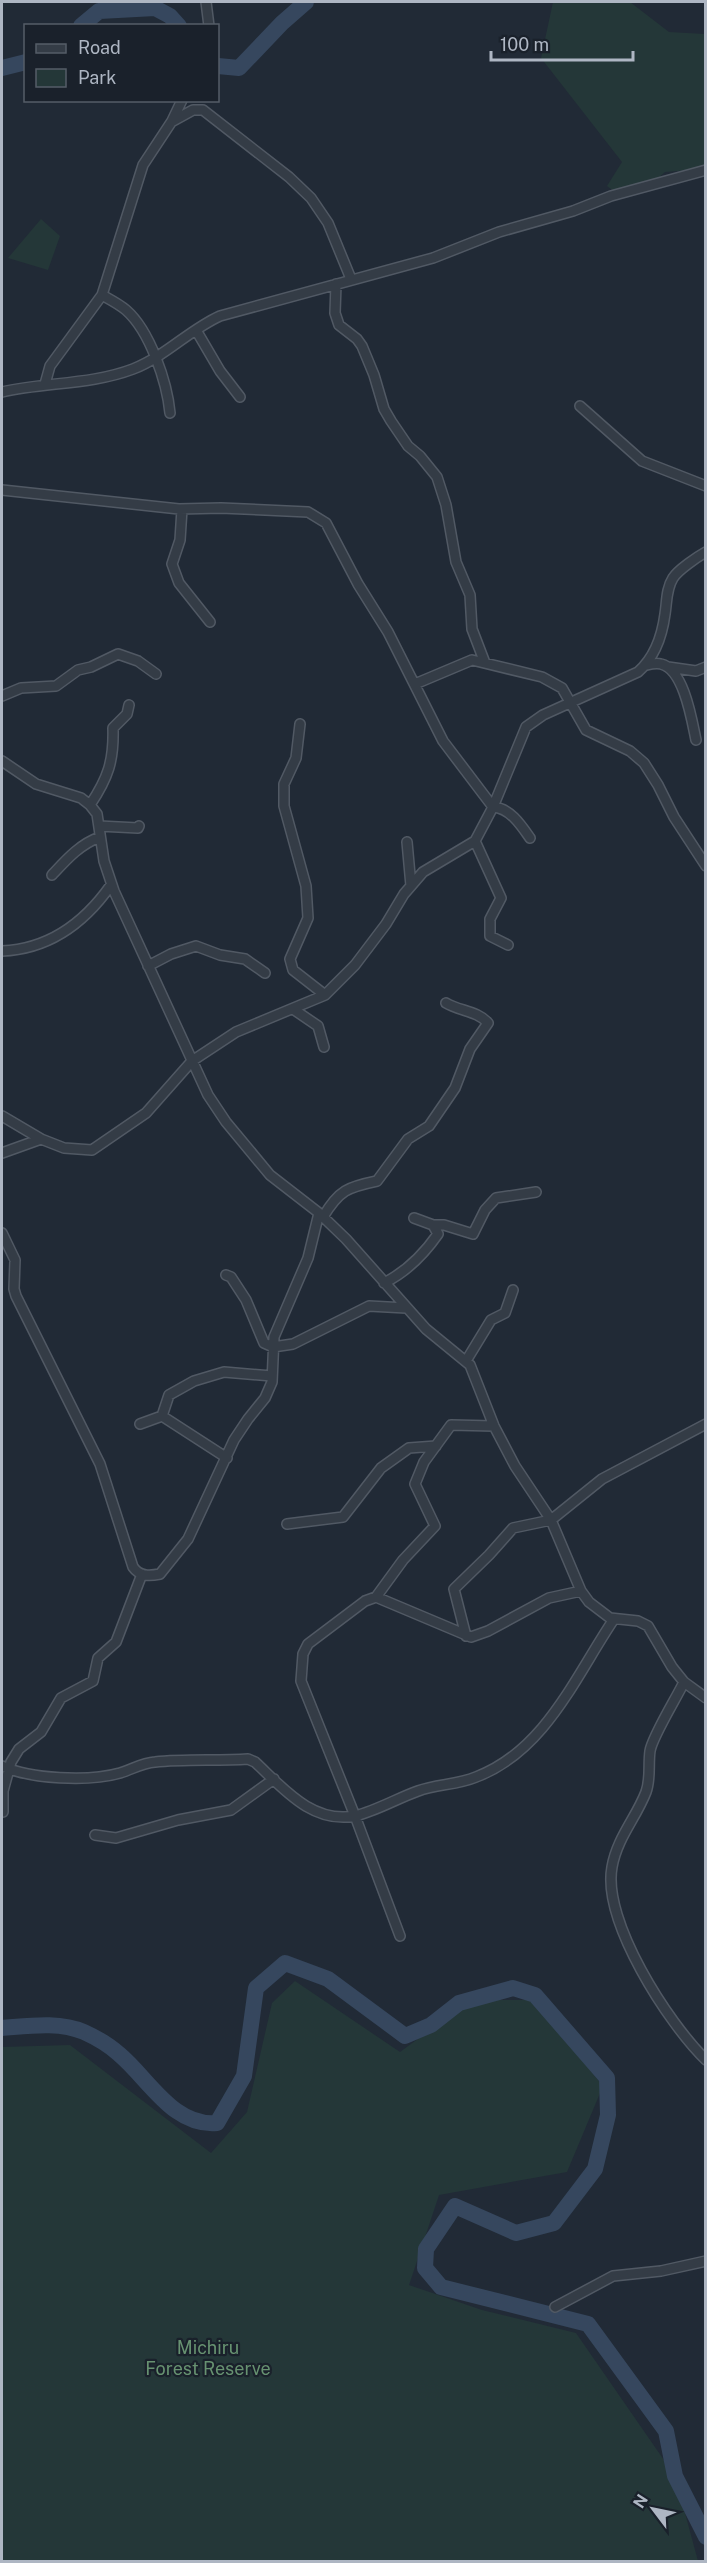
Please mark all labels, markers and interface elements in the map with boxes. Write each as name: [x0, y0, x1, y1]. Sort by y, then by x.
legend: [24, 24, 219, 102]
scale bar: [491, 24, 634, 62]
text: 100 m: [500, 34, 549, 55]
text: Road: [78, 37, 121, 58]
text: Park: [78, 67, 116, 88]
park label: Michiru Forest Reserve: [145, 2337, 271, 2379]
north arrow: [623, 2479, 683, 2539]
text: N: [629, 2491, 652, 2512]

